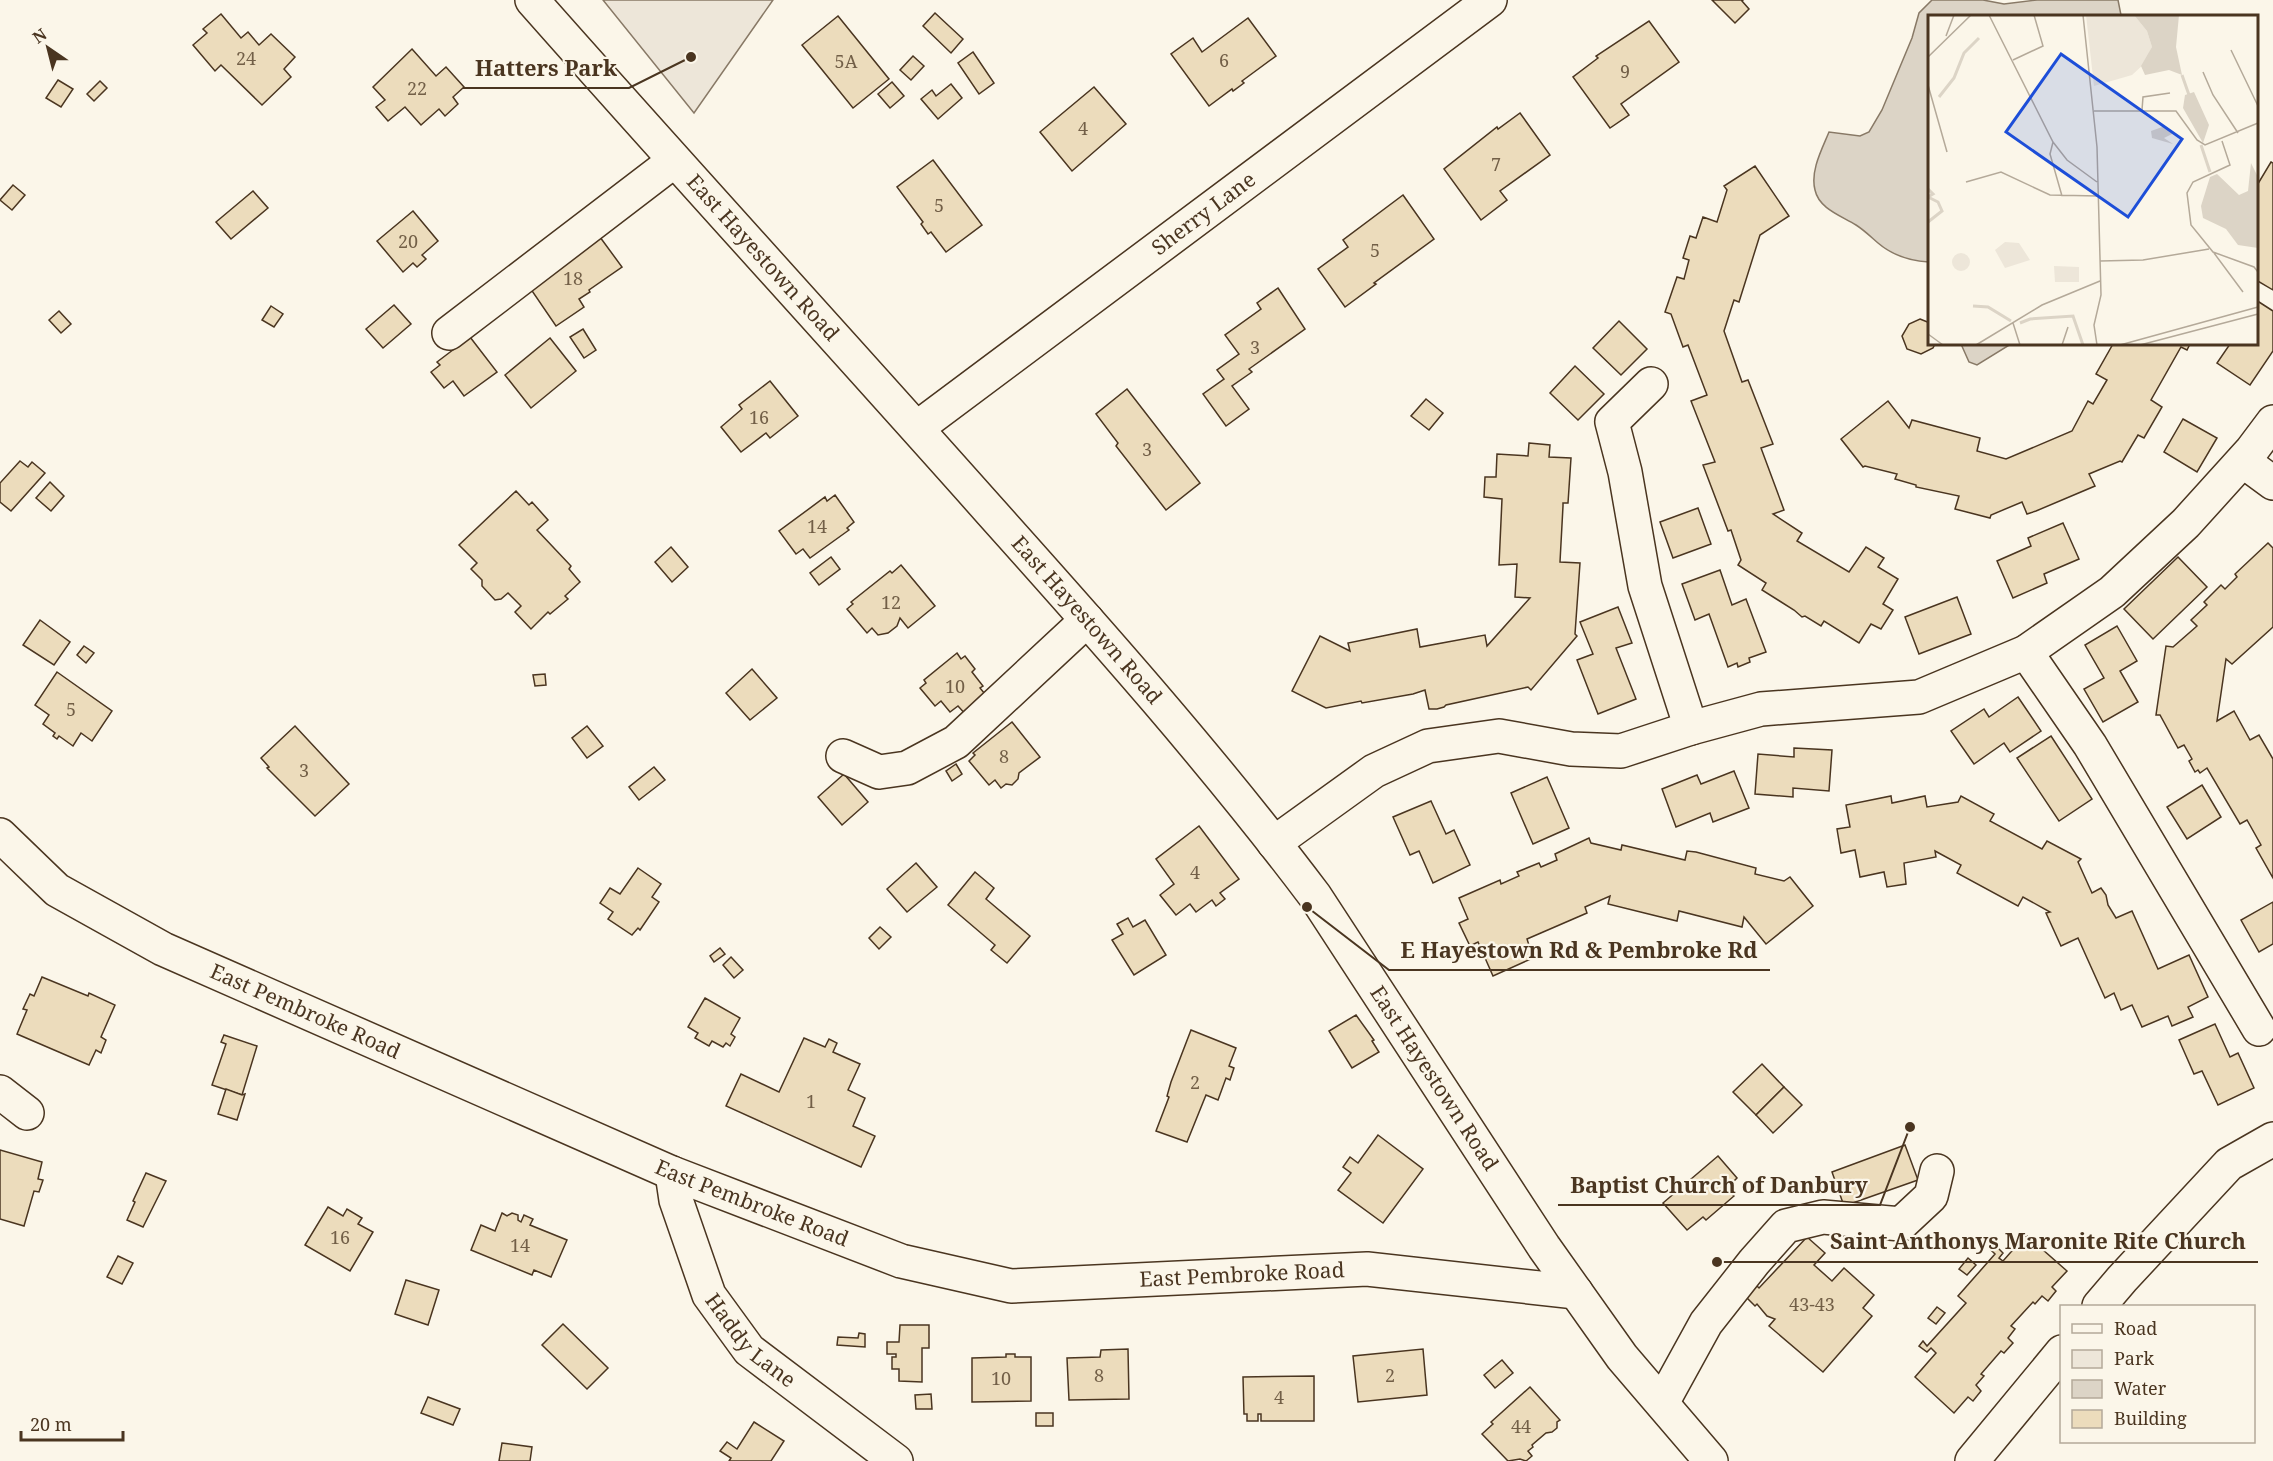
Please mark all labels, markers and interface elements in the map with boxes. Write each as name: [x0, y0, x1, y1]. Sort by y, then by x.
inset map: [1928, 15, 2258, 345]
north arrow: [18, 18, 78, 78]
text: N: [28, 23, 51, 48]
house number: 24: [236, 46, 256, 70]
callout: Hatters Park: [463, 48, 629, 88]
house number: 6: [1219, 48, 1229, 72]
house number: 5A: [835, 49, 858, 73]
text: Hatters Park: [475, 52, 617, 82]
house number: 9: [1620, 59, 1630, 83]
house number: 22: [407, 76, 427, 100]
house number: 4: [1078, 116, 1088, 140]
house number: 7: [1491, 152, 1501, 176]
street label: Sherry Lane: [1146, 165, 1261, 261]
street label: East Hayestown Road: [681, 168, 846, 347]
house number: 5: [934, 193, 944, 217]
house number: 20: [398, 229, 418, 253]
house number: 5: [1370, 238, 1380, 262]
house number: 18: [563, 266, 583, 290]
house number: 3: [1250, 335, 1260, 359]
house number: 16: [749, 405, 769, 429]
house number: 3: [1142, 437, 1152, 461]
house number: 14: [807, 514, 827, 538]
street label: East Hayestown Road: [1006, 529, 1169, 710]
house number: 12: [881, 590, 901, 614]
house number: 10: [945, 674, 965, 698]
house number: 5: [66, 697, 76, 721]
house number: 8: [999, 744, 1009, 768]
house number: 3: [299, 758, 309, 782]
house number: 4: [1190, 860, 1200, 884]
callout: E Hayestown Rd & Pembroke Rd: [1389, 930, 1770, 970]
text: E Hayestown Rd & Pembroke Rd: [1401, 934, 1757, 964]
street label: East Pembroke Road: [206, 957, 405, 1065]
street label: East Hayestown Road: [1364, 980, 1505, 1176]
house number: 2: [1190, 1070, 1200, 1094]
house number: 1: [806, 1089, 816, 1113]
street label: East Pembroke Road: [651, 1152, 853, 1253]
callout: Baptist Church of Danbury: [1558, 1165, 1880, 1205]
text: Baptist Church of Danbury: [1570, 1169, 1868, 1199]
callout: Saint Anthonys Maronite Rite Church: [1818, 1222, 2258, 1262]
house number: 16: [330, 1225, 350, 1249]
text: Saint Anthonys Maronite Rite Church: [1830, 1225, 2246, 1255]
house number: 14: [510, 1233, 530, 1257]
street label: East Pembroke Road: [1139, 1255, 1345, 1293]
street label: Haddy Lane: [699, 1287, 802, 1393]
house number: 43-43: [1789, 1292, 1835, 1316]
legend: [2060, 1305, 2255, 1443]
text: Road: [2114, 1316, 2157, 1340]
text: Park: [2114, 1346, 2154, 1370]
house number: 8: [1094, 1363, 1104, 1387]
house number: 2: [1385, 1363, 1395, 1387]
house number: 10: [991, 1366, 1011, 1390]
text: Water: [2114, 1376, 2167, 1400]
house number: 4: [1274, 1385, 1284, 1409]
scale bar: [21, 1404, 123, 1442]
text: Building: [2114, 1406, 2187, 1430]
text: 20 m: [30, 1412, 72, 1436]
house number: 44: [1511, 1414, 1531, 1438]

